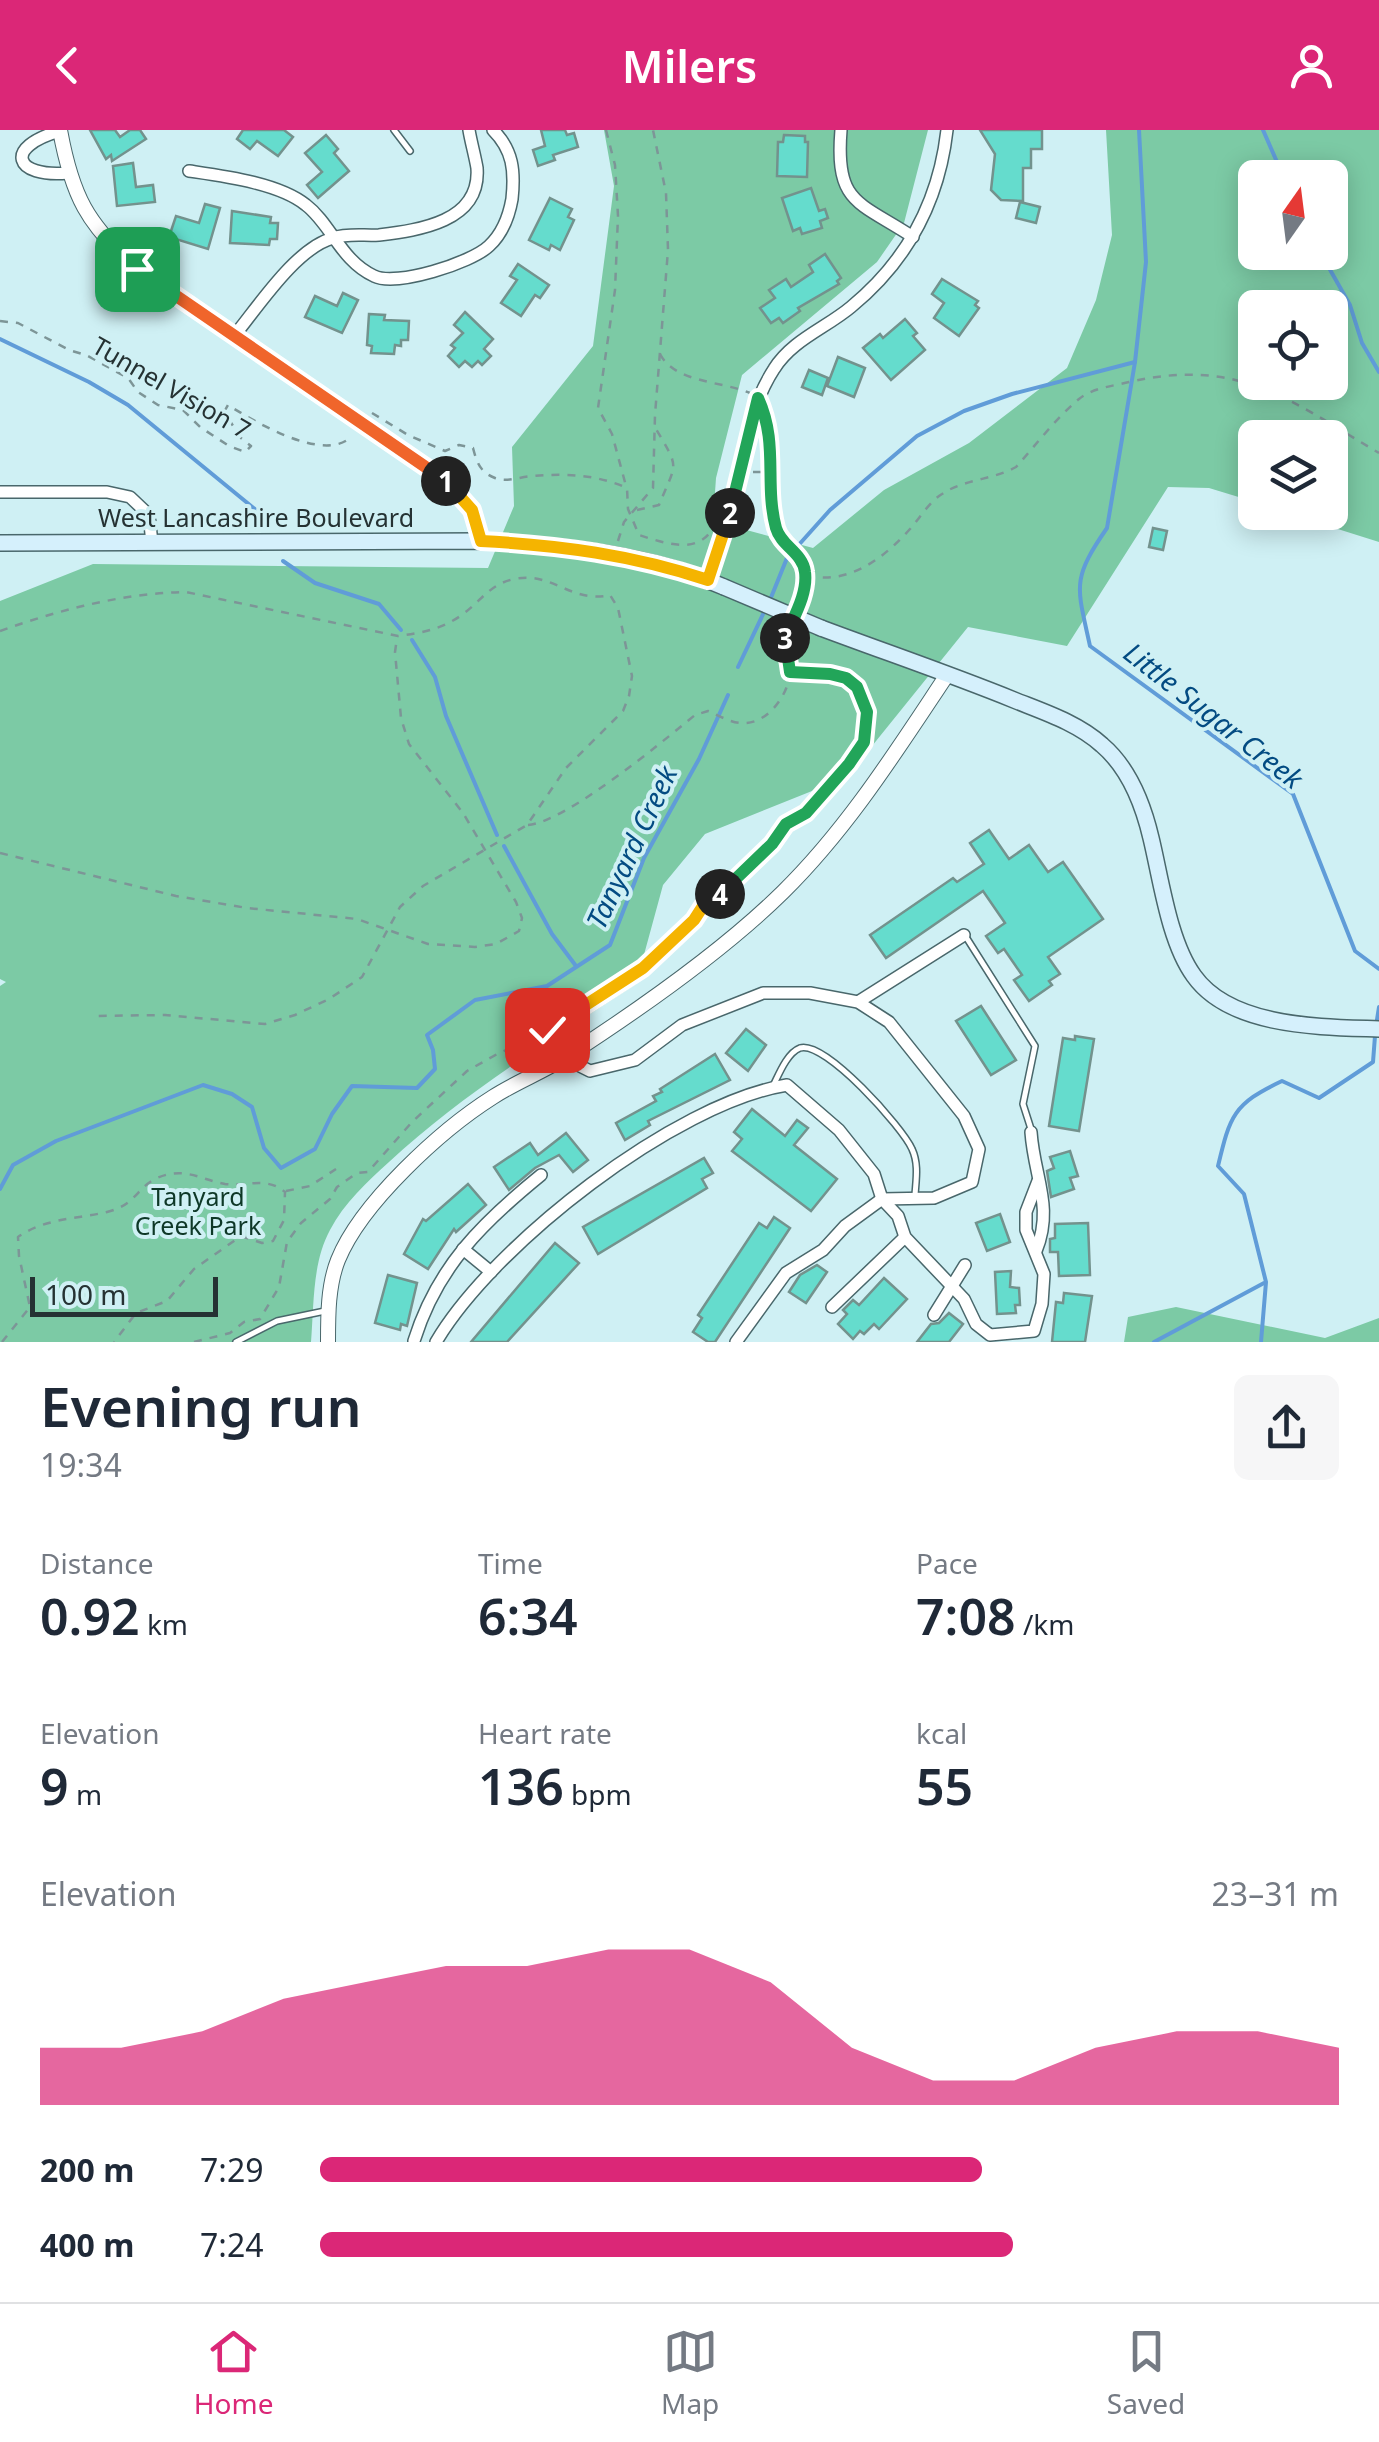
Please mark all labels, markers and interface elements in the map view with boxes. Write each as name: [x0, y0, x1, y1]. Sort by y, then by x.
text: Milers: [622, 35, 757, 96]
icon: back: [40, 38, 95, 93]
icon: person: [1284, 38, 1339, 93]
north arrow: [1238, 160, 1348, 270]
map controls: [1238, 160, 1348, 530]
pin: [95, 227, 180, 312]
icon: arrive: [110, 242, 165, 297]
button: locate: [1238, 290, 1348, 400]
street label: Tunnel Vision 7: [87, 328, 257, 446]
button: layers: [1238, 420, 1348, 530]
pin: 1: [421, 456, 471, 506]
text: 1: [438, 462, 454, 500]
pin: 2: [705, 488, 755, 538]
text: 2: [722, 494, 738, 532]
street label: West Lancashire Boulevard: [98, 500, 414, 534]
pin: 3: [760, 613, 810, 663]
text: 3: [777, 619, 793, 657]
water label: Little Sugar Creek: [1117, 633, 1312, 798]
water label: Tanyard Creek: [577, 758, 686, 935]
pin: 4: [695, 869, 745, 919]
text: 4: [712, 875, 728, 913]
pin: [505, 988, 590, 1073]
icon: check: [520, 1003, 575, 1058]
park label: Tanyard Creek Park: [135, 1179, 262, 1242]
scale bar: [30, 1272, 218, 1316]
text: 100 m: [45, 1275, 127, 1313]
text: Evening run: [40, 1368, 361, 1443]
button: share: [1234, 1375, 1339, 1480]
text: 19:34: [40, 1443, 122, 1486]
text: Distance: [40, 1544, 153, 1582]
text: Time: [478, 1544, 543, 1582]
text: Pace: [916, 1544, 978, 1582]
text: 0.92: [40, 1582, 140, 1650]
text: 6:34: [478, 1582, 578, 1650]
text: 7:08: [916, 1582, 1016, 1650]
text: km: [140, 1605, 188, 1643]
text: /km: [1016, 1605, 1074, 1643]
text: Elevation: [40, 1714, 160, 1752]
text: Heart rate: [478, 1714, 612, 1752]
text: kcal: [916, 1714, 967, 1752]
text: 9: [40, 1752, 69, 1820]
text: 136: [478, 1752, 564, 1820]
text: 55: [916, 1752, 973, 1820]
text: m: [69, 1775, 102, 1813]
text: bpm: [564, 1775, 632, 1813]
text: Elevation: [40, 1872, 177, 1915]
text: 23–31 m: [1212, 1872, 1339, 1915]
text: 200 m: [40, 2148, 134, 2191]
text: 7:29: [200, 2148, 264, 2191]
text: 400 m: [40, 2223, 134, 2266]
text: 7:24: [200, 2223, 264, 2266]
tab: Home: [194, 2324, 273, 2422]
tab: Map: [661, 2324, 719, 2422]
tab: Saved: [1107, 2324, 1185, 2422]

